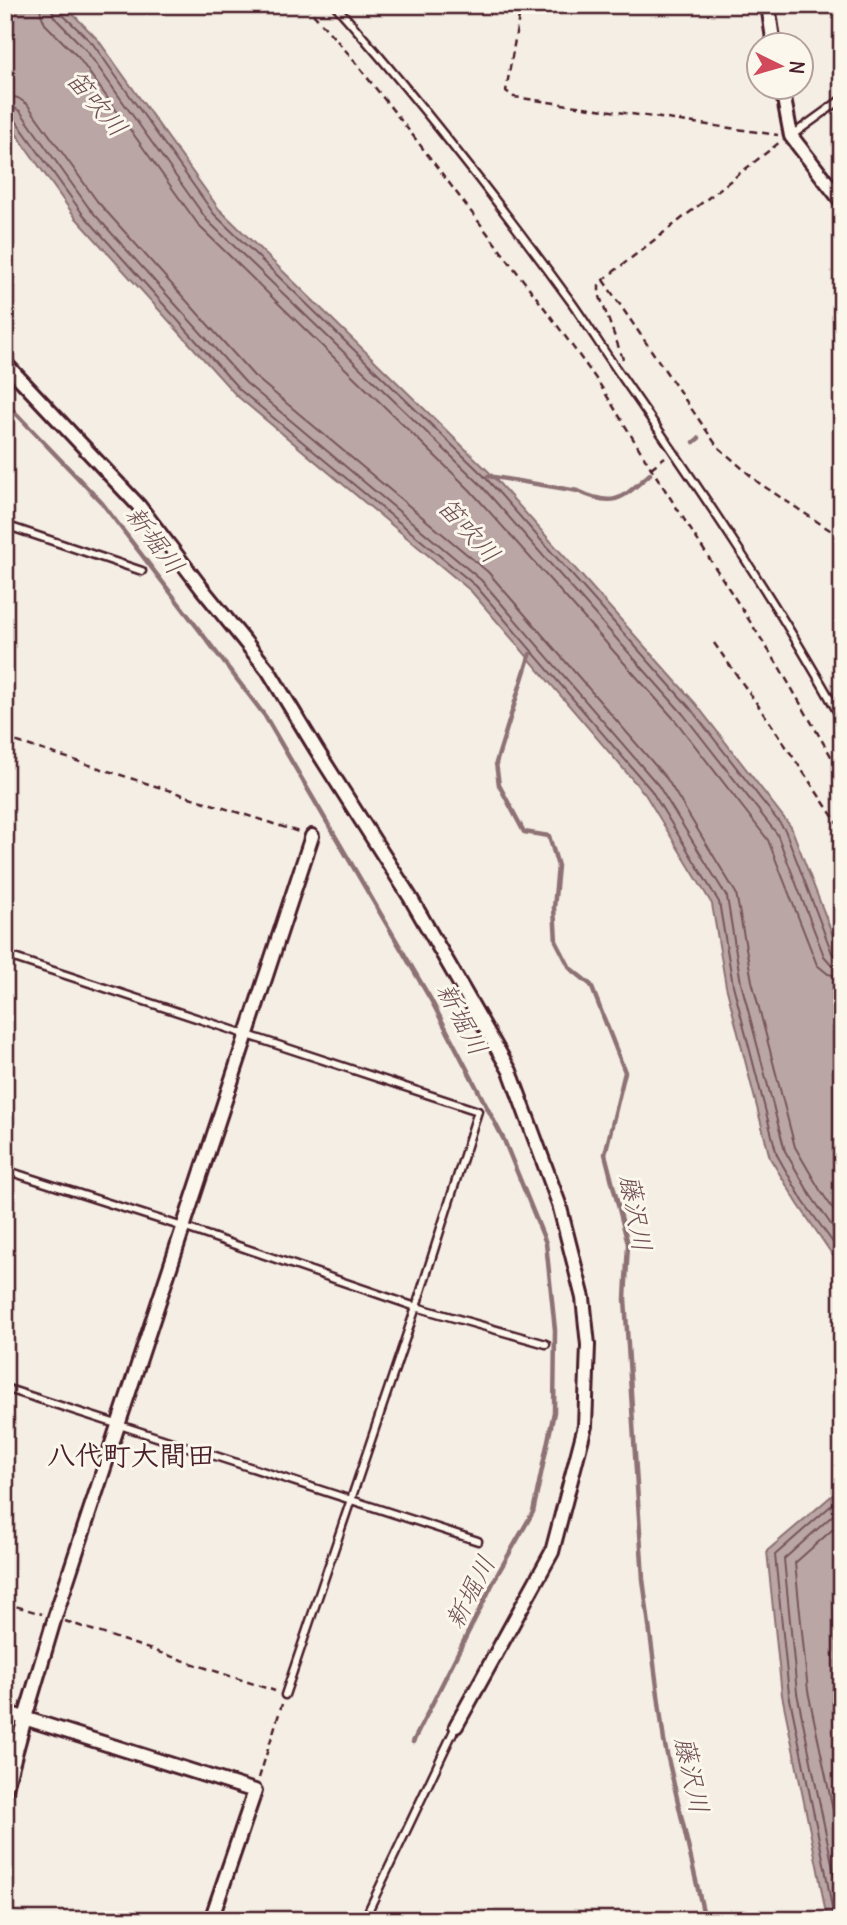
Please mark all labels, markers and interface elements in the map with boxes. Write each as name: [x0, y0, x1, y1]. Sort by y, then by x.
north arrow: [746, 32, 816, 102]
text: N: [784, 60, 809, 75]
water label: 笛吹川: [60, 62, 135, 143]
water label: 笛吹川: [431, 490, 508, 570]
water label: 新堀川: [119, 499, 192, 581]
water label: 新堀川: [430, 977, 495, 1061]
water label: 藤沢川: [613, 1172, 660, 1254]
district label: 八代町大間田: [47, 1437, 215, 1473]
water label: 新堀川: [437, 1550, 502, 1634]
water label: 藤沢川: [668, 1733, 717, 1816]

